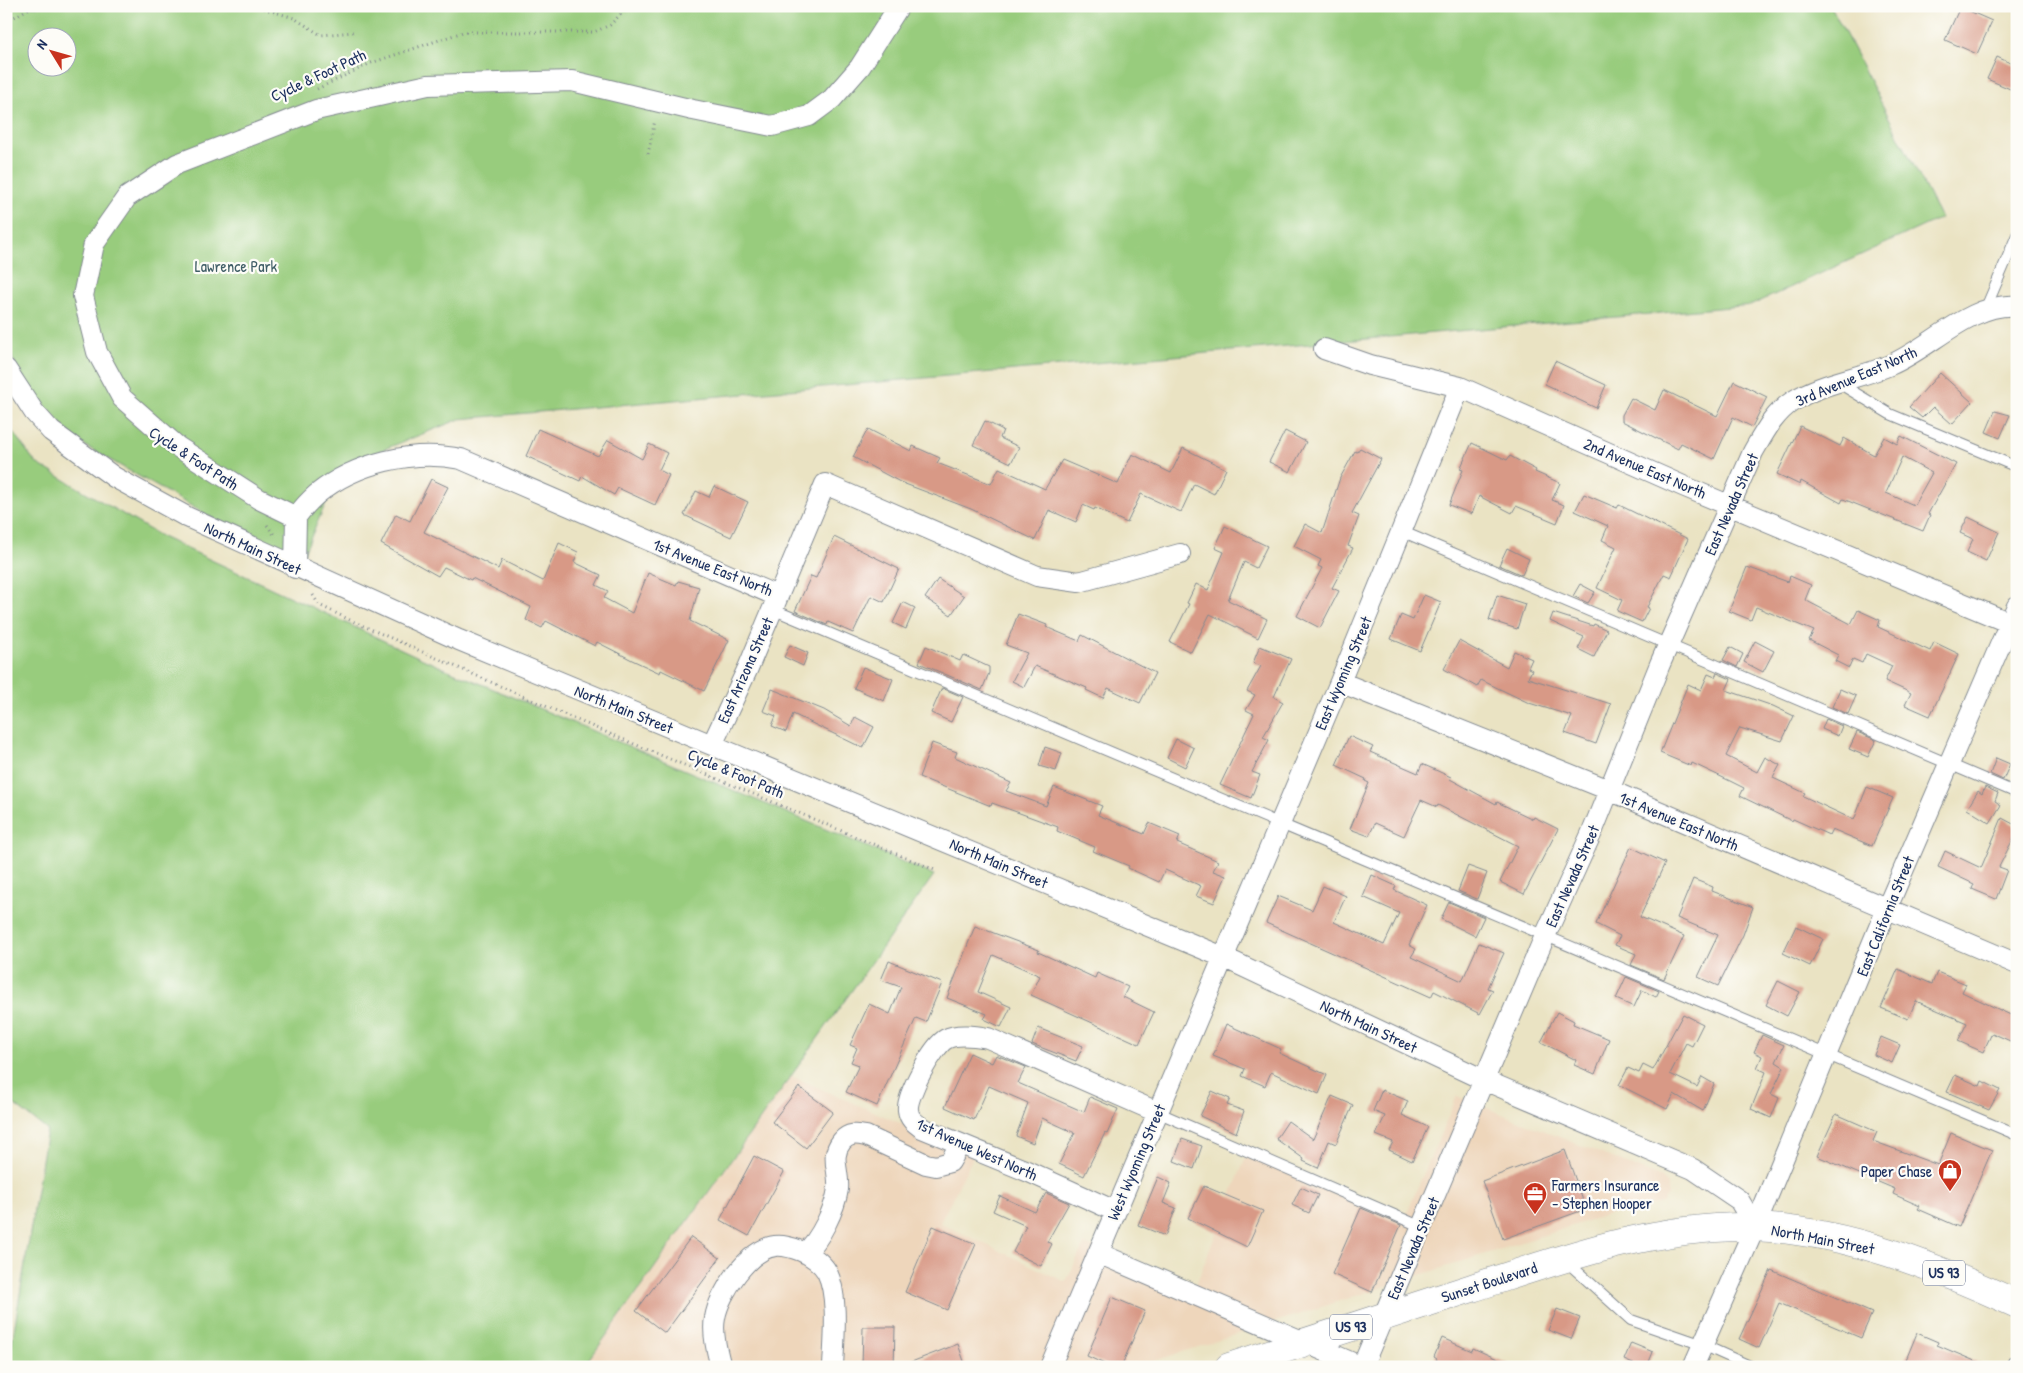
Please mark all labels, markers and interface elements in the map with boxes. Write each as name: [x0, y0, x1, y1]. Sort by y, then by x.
north arrow: [28, 28, 78, 78]
text: N: [31, 35, 51, 53]
street label: Cycle & Foot Path: [267, 43, 369, 107]
park label: Lawrence Park: [195, 255, 278, 277]
street label: 3rd Avenue East North: [1792, 340, 1920, 411]
street label: Cycle & Foot Path: [145, 421, 243, 495]
street label: 2nd Avenue East North: [1580, 432, 1710, 504]
street label: East Nevada Street: [1699, 449, 1764, 559]
street label: North Main Street: [201, 516, 305, 580]
street label: 1st Avenue East North: [650, 533, 776, 601]
street label: East Wyoming Street: [1309, 612, 1377, 733]
street label: East Arizona Street: [712, 613, 778, 727]
street label: North Main Street: [571, 679, 677, 739]
street label: Cycle & Foot Path: [685, 743, 788, 803]
street label: 1st Avenue East North: [1616, 786, 1742, 856]
street label: East Nevada Street: [1540, 821, 1605, 931]
street label: North Main Street: [947, 832, 1052, 894]
street label: East California Street: [1851, 852, 1919, 979]
street label: North Main Street: [1317, 994, 1421, 1058]
street label: West Wyoming Street: [1102, 1100, 1171, 1224]
street label: 1st Avenue West North: [913, 1112, 1041, 1186]
shop icon: Paper Chase: [1937, 1158, 1963, 1192]
place label: Paper Chase: [1861, 1160, 1933, 1182]
place label: Farmers Insurance - Stephen Hooper: [1551, 1174, 1660, 1214]
office icon: Farmers Insurance - Stephen Hooper: [1522, 1181, 1548, 1215]
street label: East Nevada Street: [1381, 1193, 1445, 1303]
street label: North Main Street: [1770, 1218, 1877, 1260]
street label: Sunset Boulevard: [1438, 1256, 1540, 1308]
road number: US 93: [1923, 1260, 1965, 1286]
road number: US 93: [1330, 1314, 1372, 1340]

